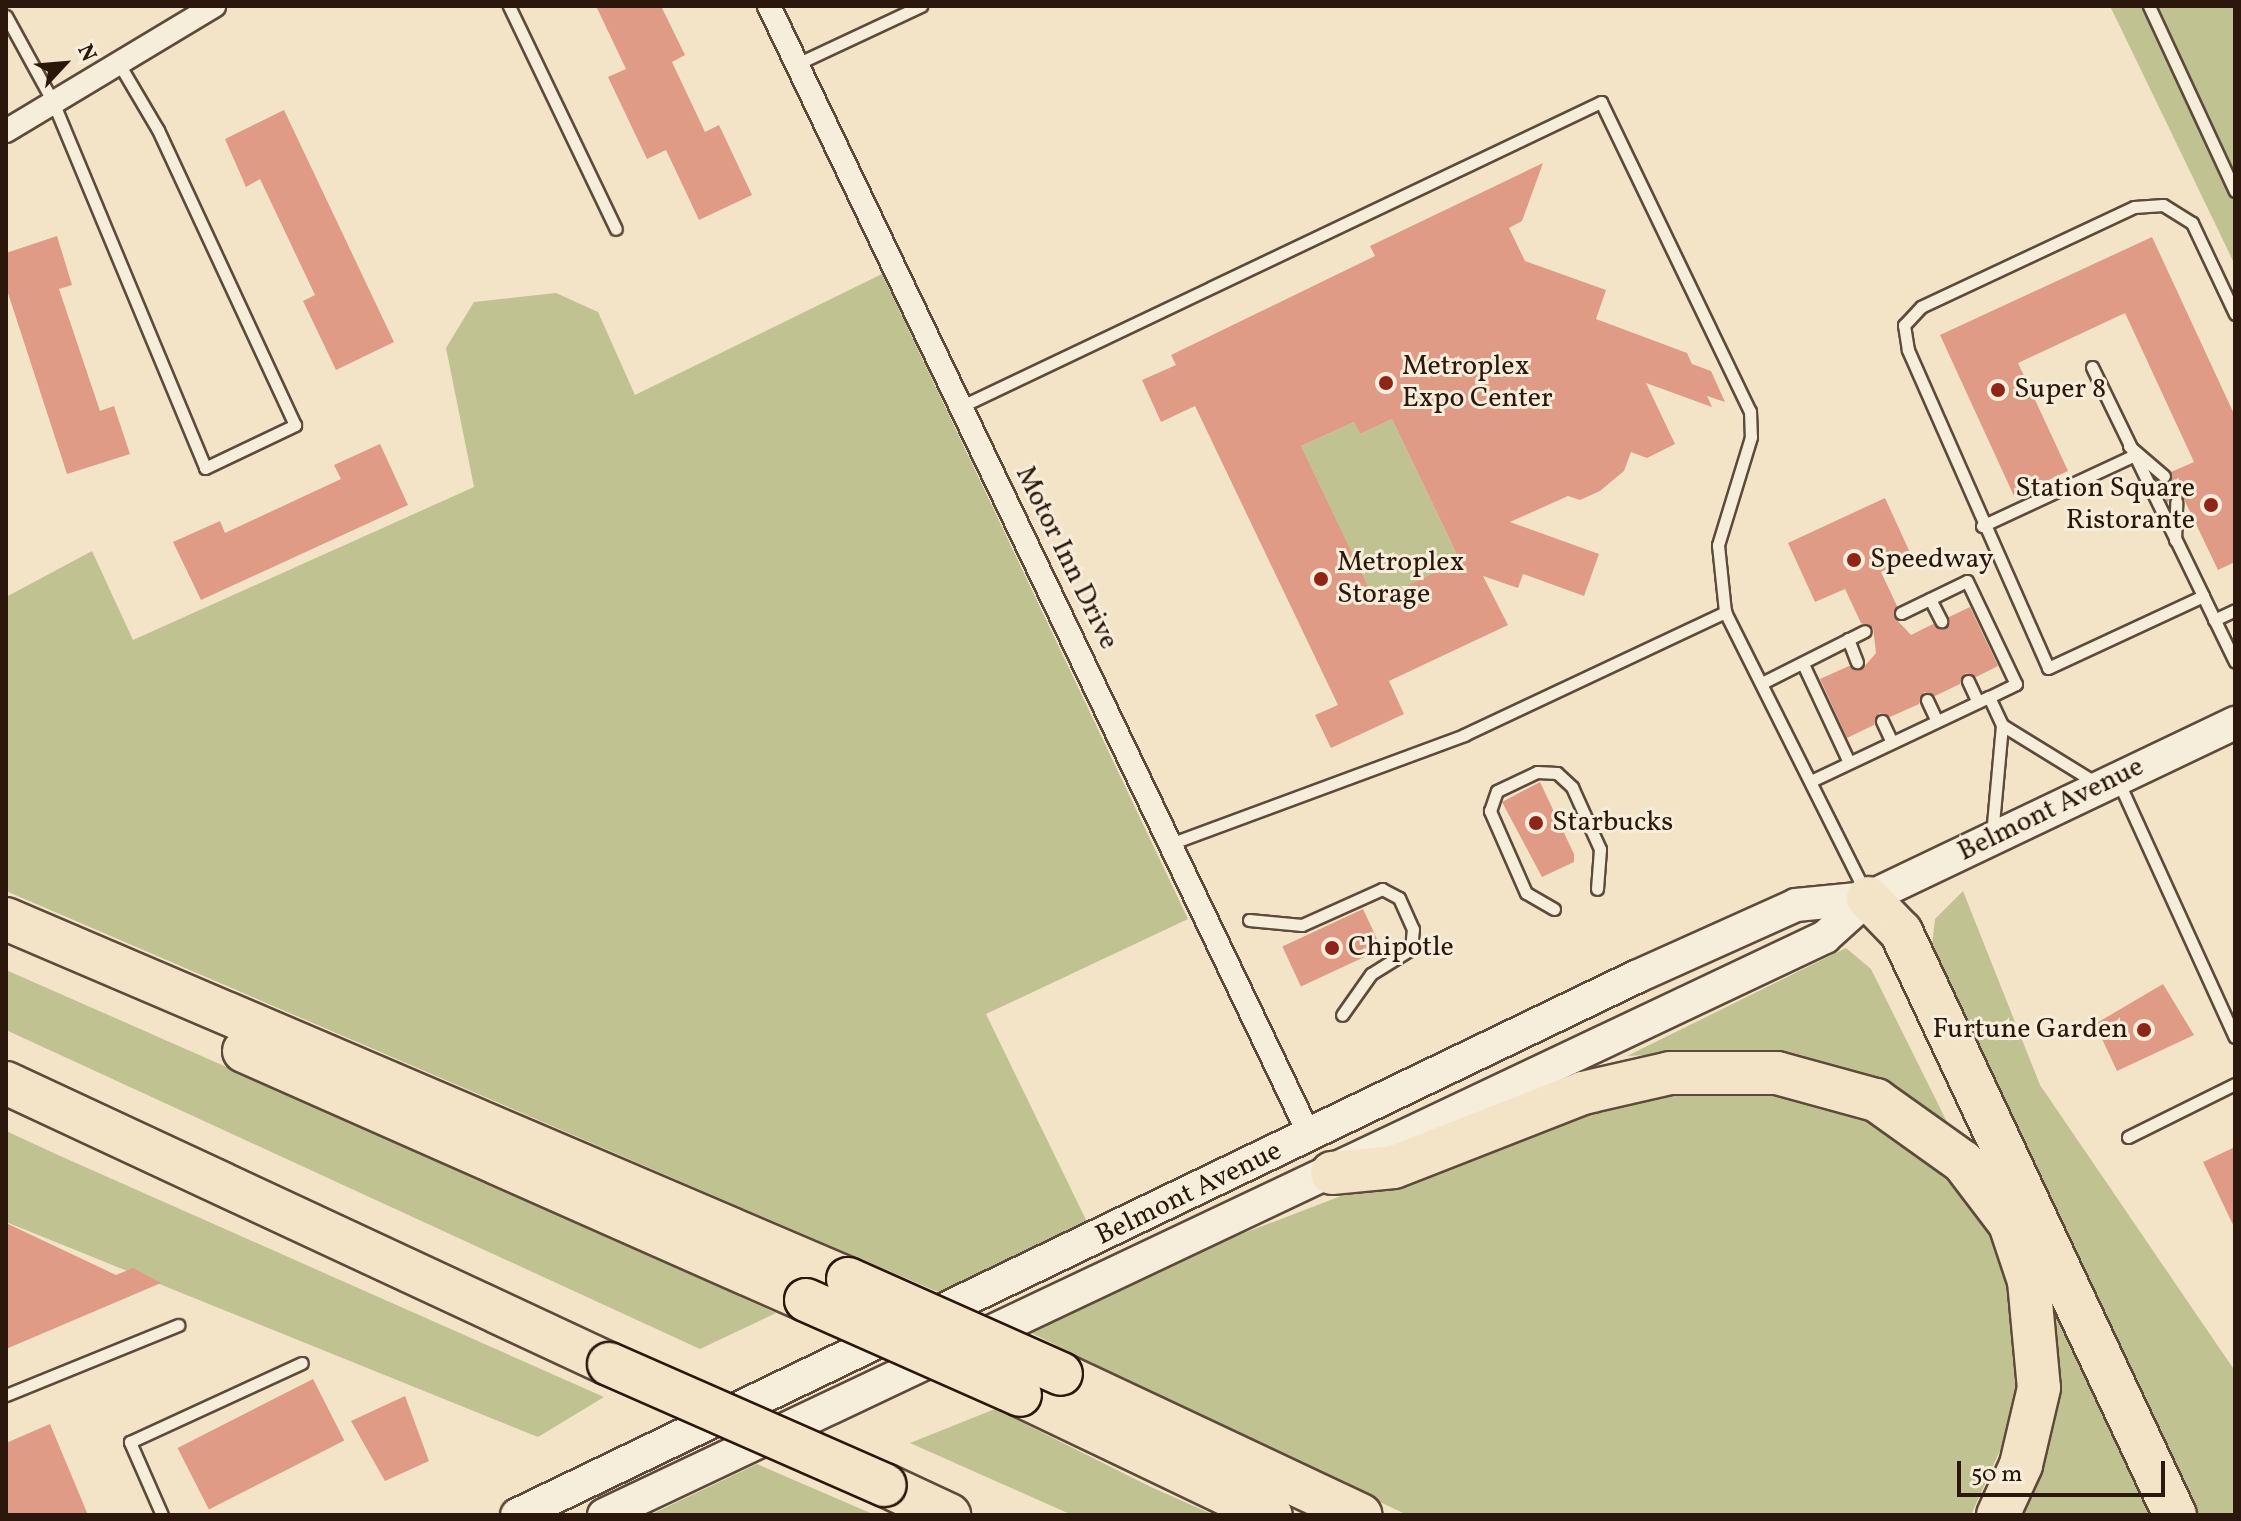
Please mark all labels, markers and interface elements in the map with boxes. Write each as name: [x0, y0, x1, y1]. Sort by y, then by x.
north arrow: [24, 24, 104, 104]
text: N: [69, 39, 103, 67]
place label: Metroplex Expo Center: [1402, 350, 1553, 416]
place label: Super 8: [2014, 373, 2106, 407]
marker: Metroplex Expo Center: [1377, 374, 1395, 392]
marker: Super 8: [1989, 381, 2007, 399]
street label: Motor Inn Drive: [1007, 461, 1125, 655]
place label: Station Square Ristorante: [2015, 472, 2195, 538]
marker: Station Square Ristorante: [2202, 496, 2220, 514]
place label: Speedway: [1870, 543, 1994, 577]
place label: Metroplex Storage: [1337, 546, 1464, 612]
marker: Speedway: [1845, 551, 1863, 569]
marker: Metroplex Storage: [1312, 570, 1330, 588]
street label: Belmont Avenue: [1953, 751, 2149, 869]
place label: Starbucks: [1552, 806, 1673, 840]
marker: Starbucks: [1527, 814, 1545, 832]
place label: Chipotle: [1348, 931, 1454, 965]
marker: Chipotle: [1323, 939, 1341, 957]
place label: Furtune Garden: [1932, 1013, 2128, 1047]
marker: Furtune Garden: [2135, 1021, 2153, 1039]
street label: Belmont Avenue: [1091, 1135, 1287, 1253]
scale bar: [1961, 1445, 2169, 1495]
text: 50 m: [1971, 1458, 2023, 1492]

